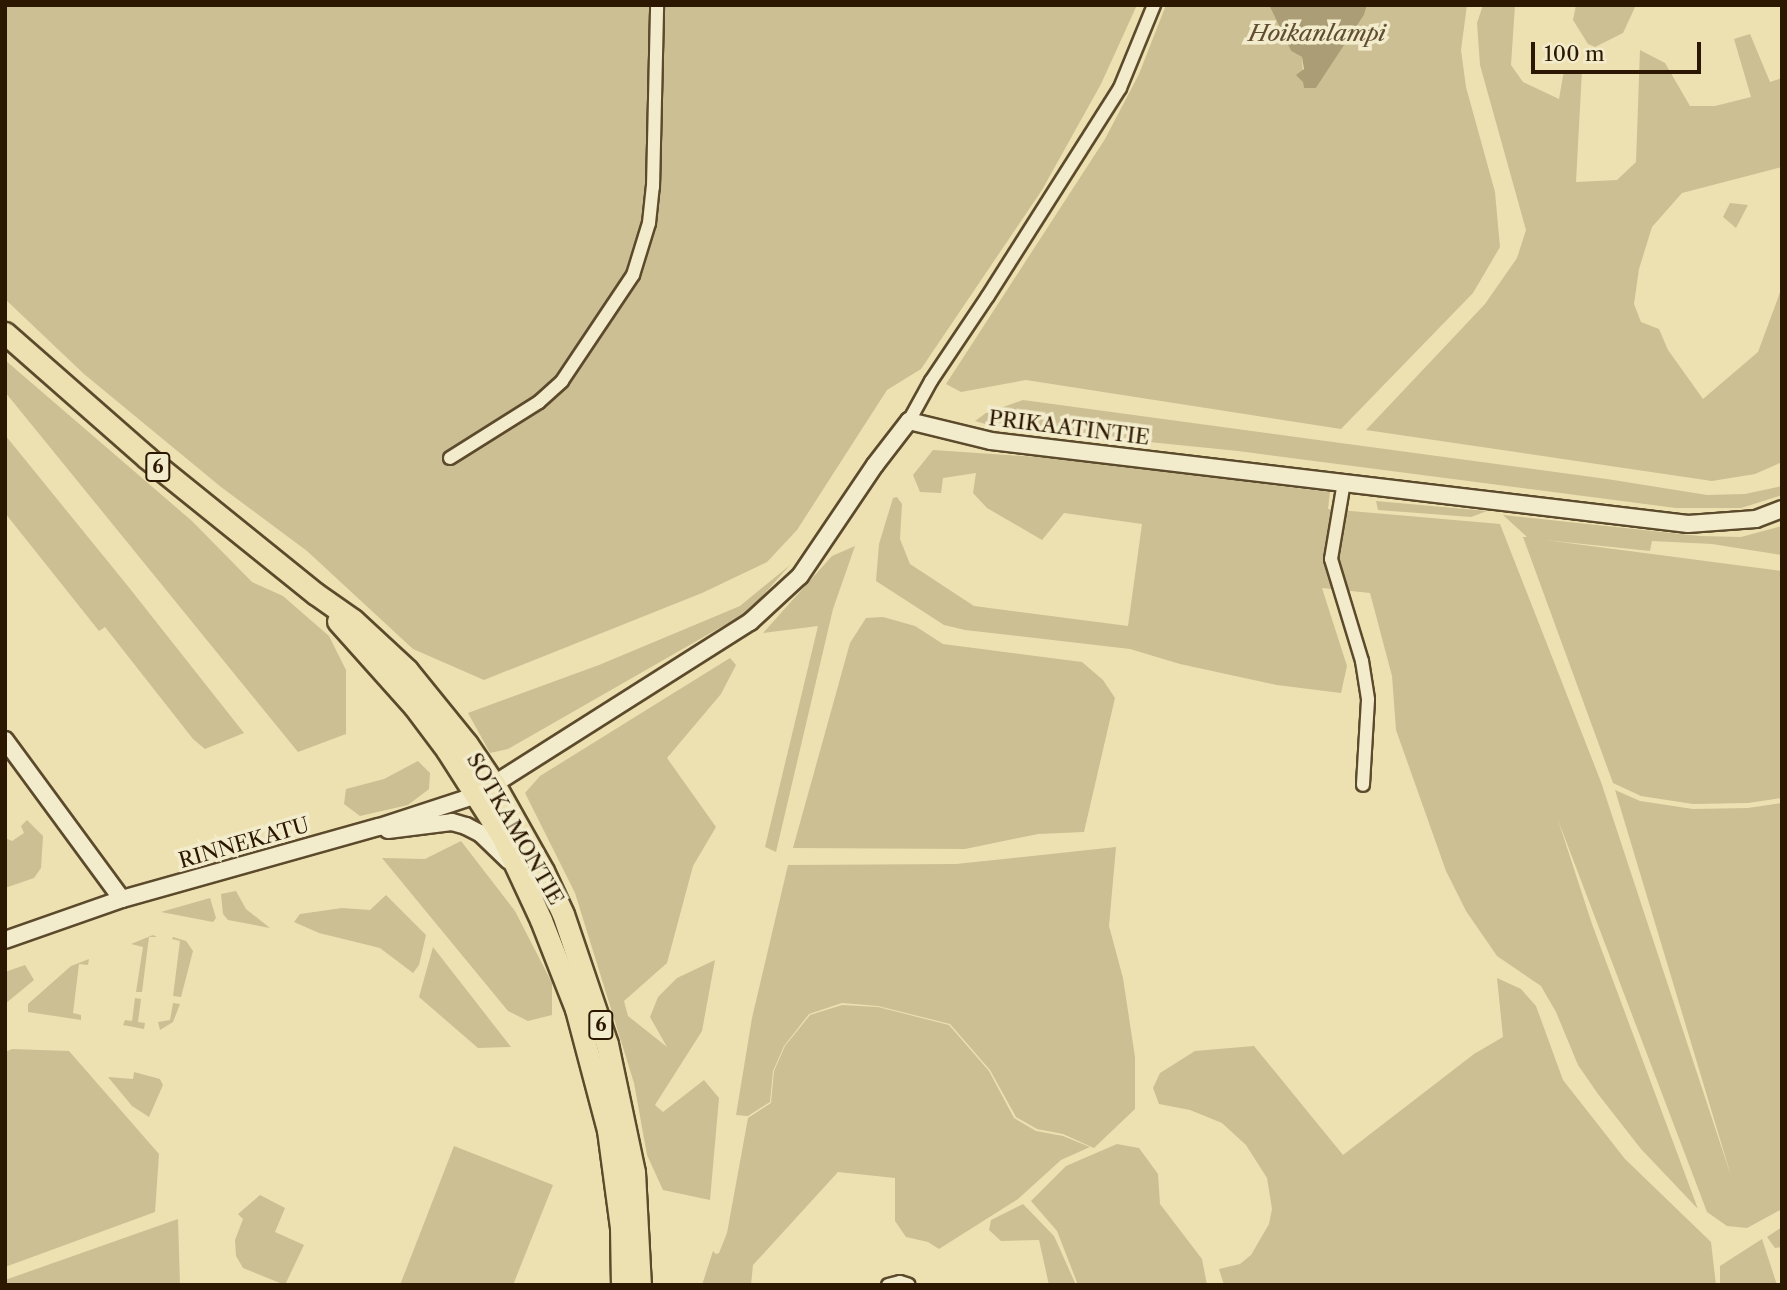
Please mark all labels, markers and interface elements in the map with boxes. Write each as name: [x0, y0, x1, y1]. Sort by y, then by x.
water label: Hoikanlampi: [1248, 19, 1386, 47]
scale bar: [1535, 28, 1705, 72]
text: 100 m: [1544, 41, 1605, 66]
street label: PRIKAATINTIE: [987, 406, 1151, 450]
road number: 6: [144, 452, 172, 482]
street label: SOTKAMONTIE: [461, 749, 569, 909]
street label: RINNEKATU: [176, 812, 312, 874]
road number: 6: [587, 1009, 615, 1040]

